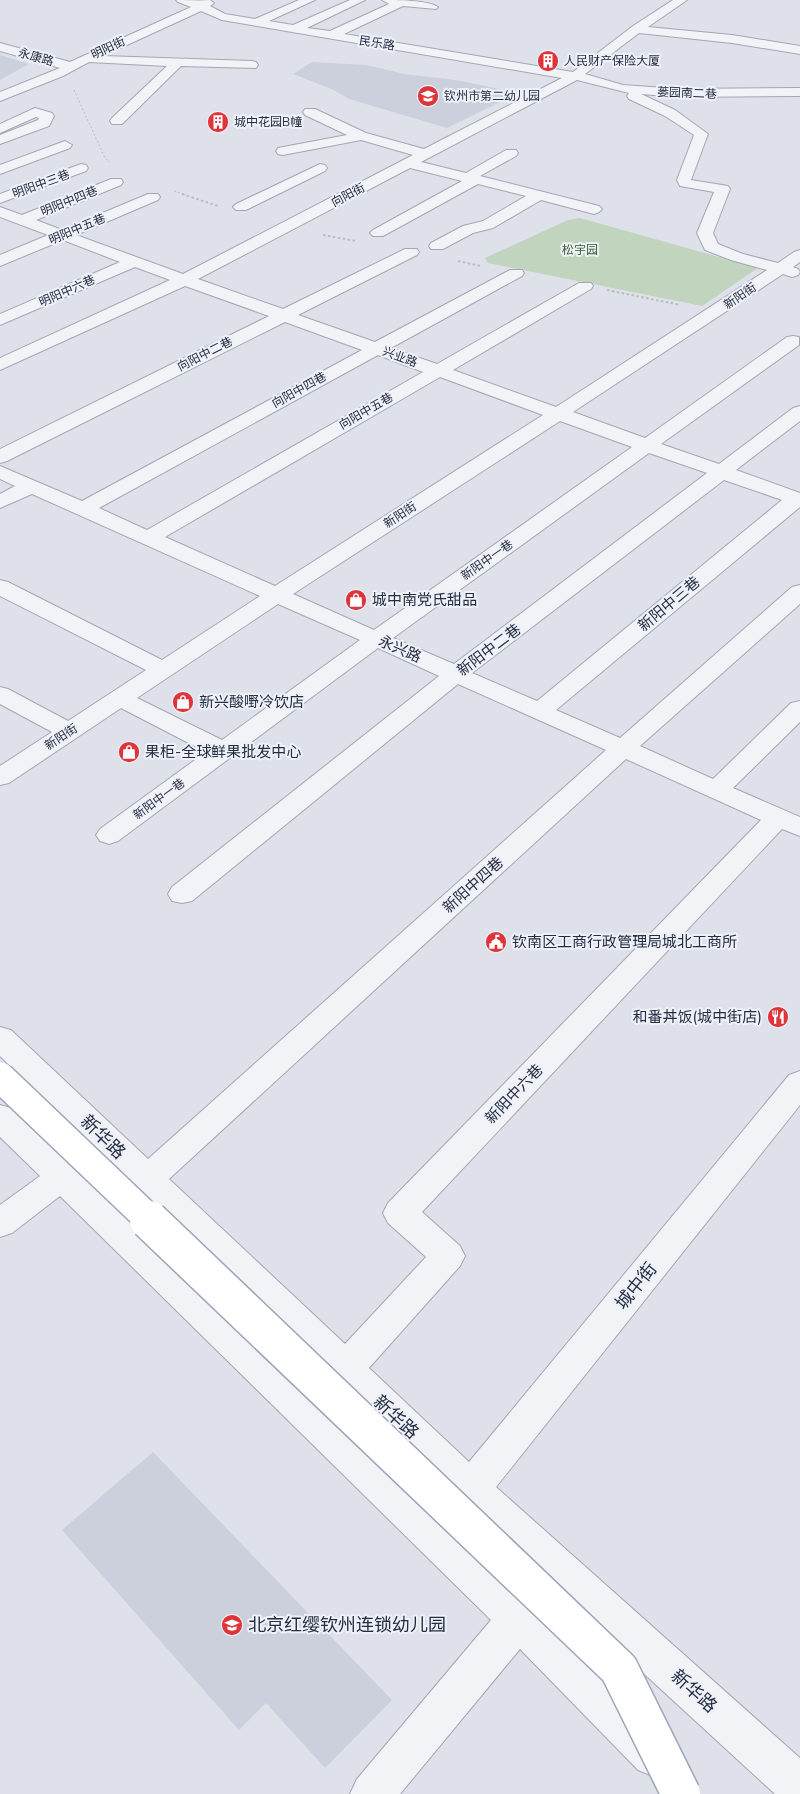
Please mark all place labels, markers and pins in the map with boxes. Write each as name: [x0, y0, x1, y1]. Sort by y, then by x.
building icon: 人民财产保险大厦: [536, 49, 560, 73]
place label: 人民财产保险大厦: [564, 53, 660, 69]
school or university icon: 钦州市第二幼儿园: [416, 84, 440, 108]
place label: 钦州市第二幼儿园: [444, 88, 540, 104]
building icon: 城中花园B幢: [206, 110, 230, 134]
place label: 城中花园B幢: [234, 114, 302, 130]
shop icon: 城中南党氏甜品: [344, 588, 368, 612]
place label: 城中南党氏甜品: [372, 590, 477, 610]
shop icon: 新兴酸嘢冷饮店: [171, 690, 195, 714]
place label: 新兴酸嘢冷饮店: [199, 692, 304, 712]
shop icon: 果柜-全球鲜果批发中心: [117, 740, 141, 764]
place label: 果柜-全球鲜果批发中心: [145, 742, 301, 762]
public building icon: 钦南区工商行政管理局城北工商所: [484, 930, 508, 954]
place label: 钦南区工商行政管理局城北工商所: [512, 932, 737, 952]
restaurant icon: 和番丼饭(城中街店): [766, 1005, 790, 1029]
place label: 和番丼饭(城中街店): [632, 1007, 762, 1027]
school or university icon: 北京红缨钦州连锁幼儿园: [220, 1613, 244, 1637]
place label: 北京红缨钦州连锁幼儿园: [248, 1613, 446, 1637]

